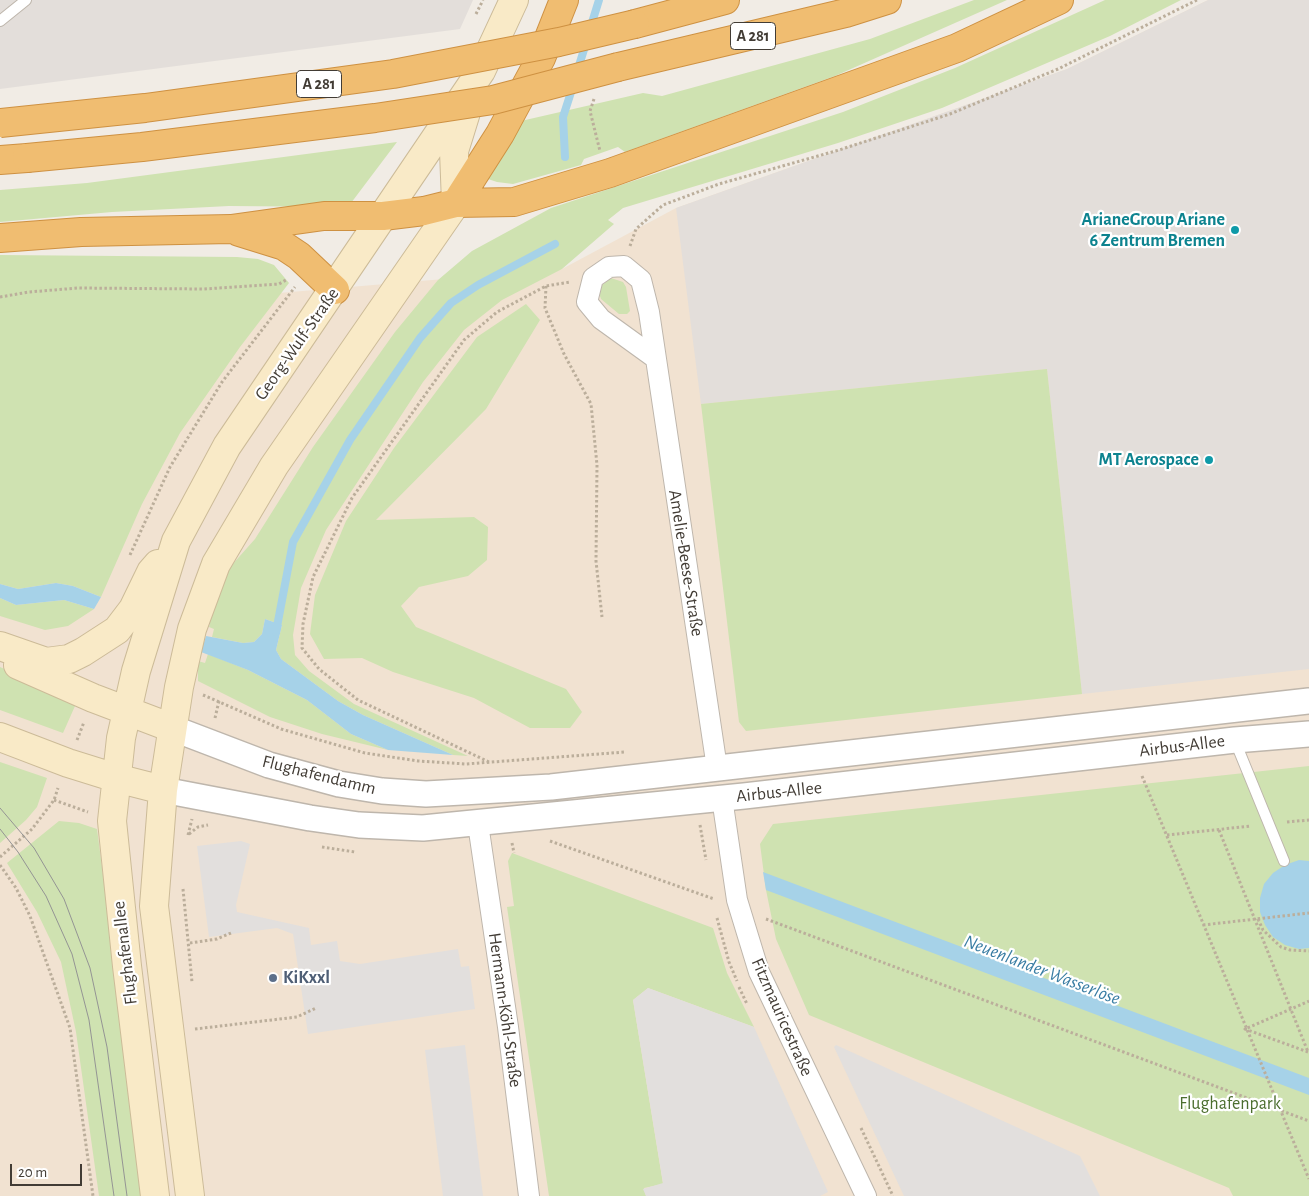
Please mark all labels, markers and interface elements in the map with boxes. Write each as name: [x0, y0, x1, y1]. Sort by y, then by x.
road number: A 281: [730, 22, 776, 50]
road number: A 281: [296, 70, 342, 98]
place label: ArianeGroup Ariane 6 Zentrum Bremen: [1082, 209, 1225, 252]
marker: ArianeGroup Ariane 6 Zentrum Bremen: [1229, 224, 1241, 236]
street label: Georg-Wulf-Straße: [250, 284, 344, 404]
place label: MT Aerospace: [1098, 449, 1199, 471]
marker: MT Aerospace: [1203, 454, 1215, 466]
street label: Amelie-Beese-Straße: [664, 488, 708, 638]
street label: Airbus-Allee: [1138, 730, 1226, 762]
street label: Flughafendamm: [260, 750, 378, 800]
street label: Airbus-Allee: [735, 777, 823, 807]
street label: Flughafenallee: [108, 900, 142, 1006]
water label: Neuenlander Wasserlöse: [961, 930, 1123, 1010]
street label: Hermann-Köhl-Straße: [483, 931, 527, 1089]
street label: Fitzmauricestraße: [746, 955, 818, 1079]
place label: KiKxxl: [283, 967, 330, 989]
marker: KiKxxl: [267, 972, 279, 984]
park label: Flughafenpark: [1179, 1093, 1281, 1115]
scale bar: [12, 1154, 85, 1186]
text: 20 m: [18, 1165, 47, 1180]

